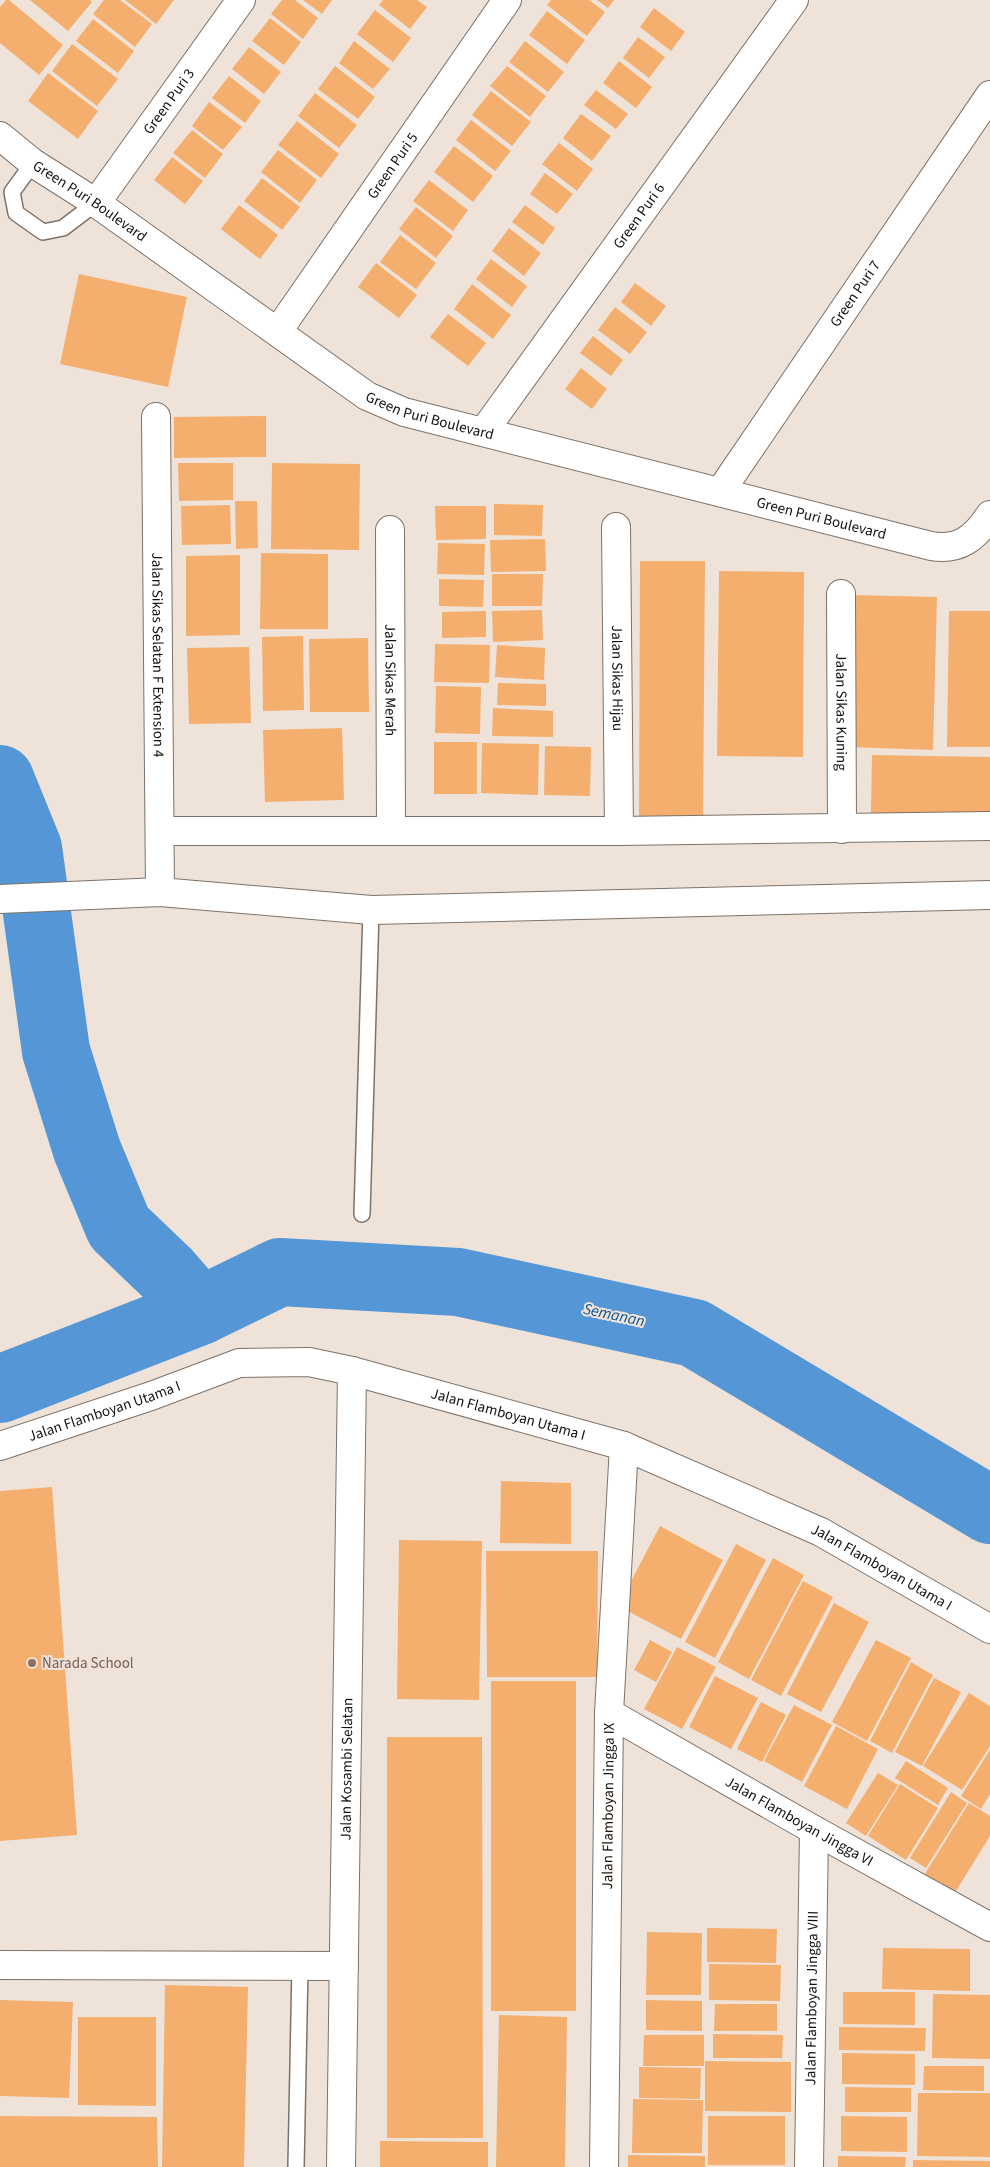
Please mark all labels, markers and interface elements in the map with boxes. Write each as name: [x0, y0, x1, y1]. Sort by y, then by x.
street label: Green Puri 3: [138, 64, 199, 139]
street label: Green Puri 5: [362, 128, 423, 203]
street label: Green Puri Boulevard: [29, 155, 151, 247]
street label: Green Puri 6: [608, 179, 670, 253]
street label: Green Puri 7: [825, 256, 885, 331]
street label: Green Puri Boulevard: [362, 386, 496, 445]
street label: Green Puri Boulevard: [754, 492, 889, 545]
street label: Jalan Sikas Selatan F Extension 4: [147, 552, 169, 758]
street label: Jalan Sikas Merah: [380, 624, 401, 736]
street label: Jalan Sikas Hijau: [606, 625, 629, 731]
street label: Jalan Sikas Kuning: [831, 653, 852, 771]
water label: Semanan: [581, 1298, 647, 1332]
street label: Jalan Flamboyan Utama I: [25, 1375, 183, 1446]
street label: Jalan Flamboyan Utama I: [429, 1383, 588, 1445]
street label: Jalan Flamboyan Utama I: [808, 1518, 956, 1616]
place label: Narada School: [42, 1653, 134, 1674]
marker: Narada School: [26, 1657, 38, 1669]
street label: Jalan Kosambi Selatan: [335, 1698, 358, 1840]
street label: Jalan Flamboyan Jingga IX: [597, 1722, 619, 1890]
street label: Jalan Flamboyan Jingga VI: [722, 1771, 877, 1871]
street label: Jalan Flamboyan Jingga VIII: [800, 1911, 823, 2086]

